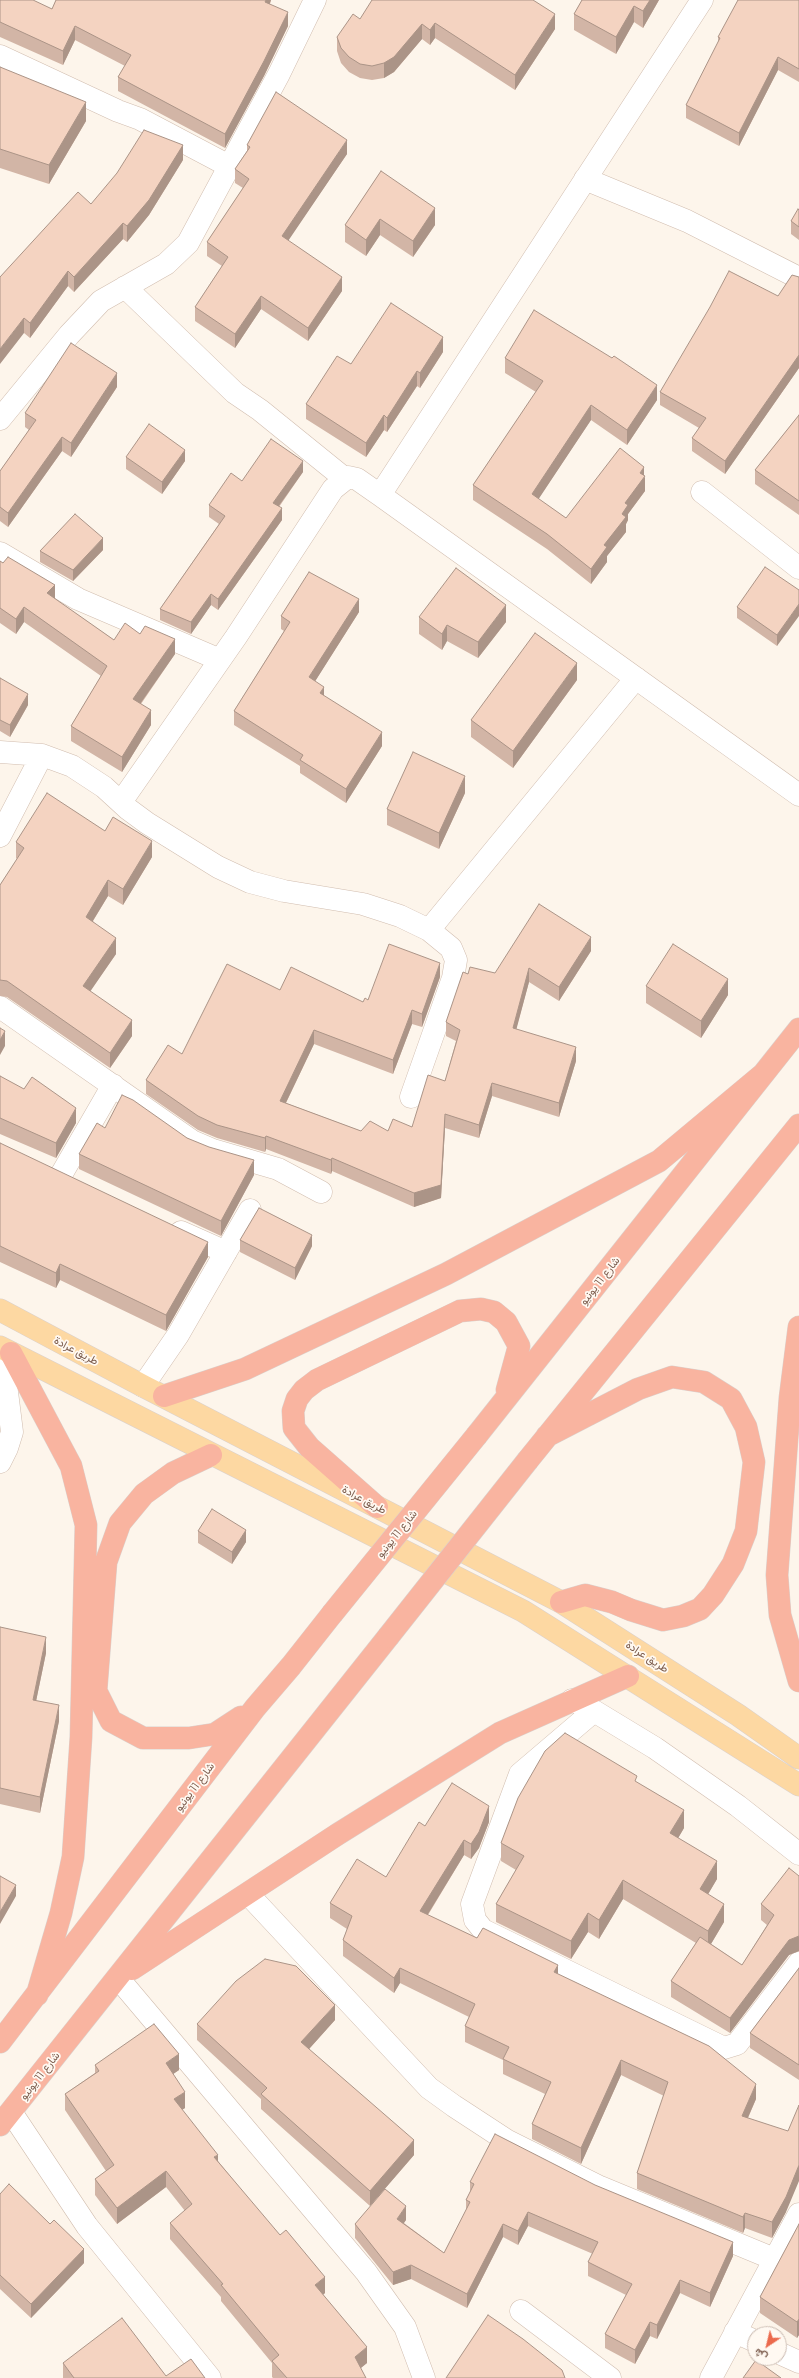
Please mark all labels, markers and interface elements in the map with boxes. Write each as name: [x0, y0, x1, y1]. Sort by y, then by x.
street label: شارع 11 يونيو: [577, 1254, 623, 1308]
street label: طريق عرادة: [52, 1334, 100, 1368]
street label: طريق عرادة: [340, 1483, 388, 1517]
street label: شارع 11 يونيو: [374, 1508, 420, 1560]
street label: طريق عرادة: [623, 1638, 671, 1676]
street label: شارع 11 يونيو: [172, 1760, 218, 1814]
street label: شارع 11 يونيو: [17, 2049, 63, 2103]
north arrow: [747, 2326, 787, 2366]
text: ش: [751, 2345, 770, 2365]

